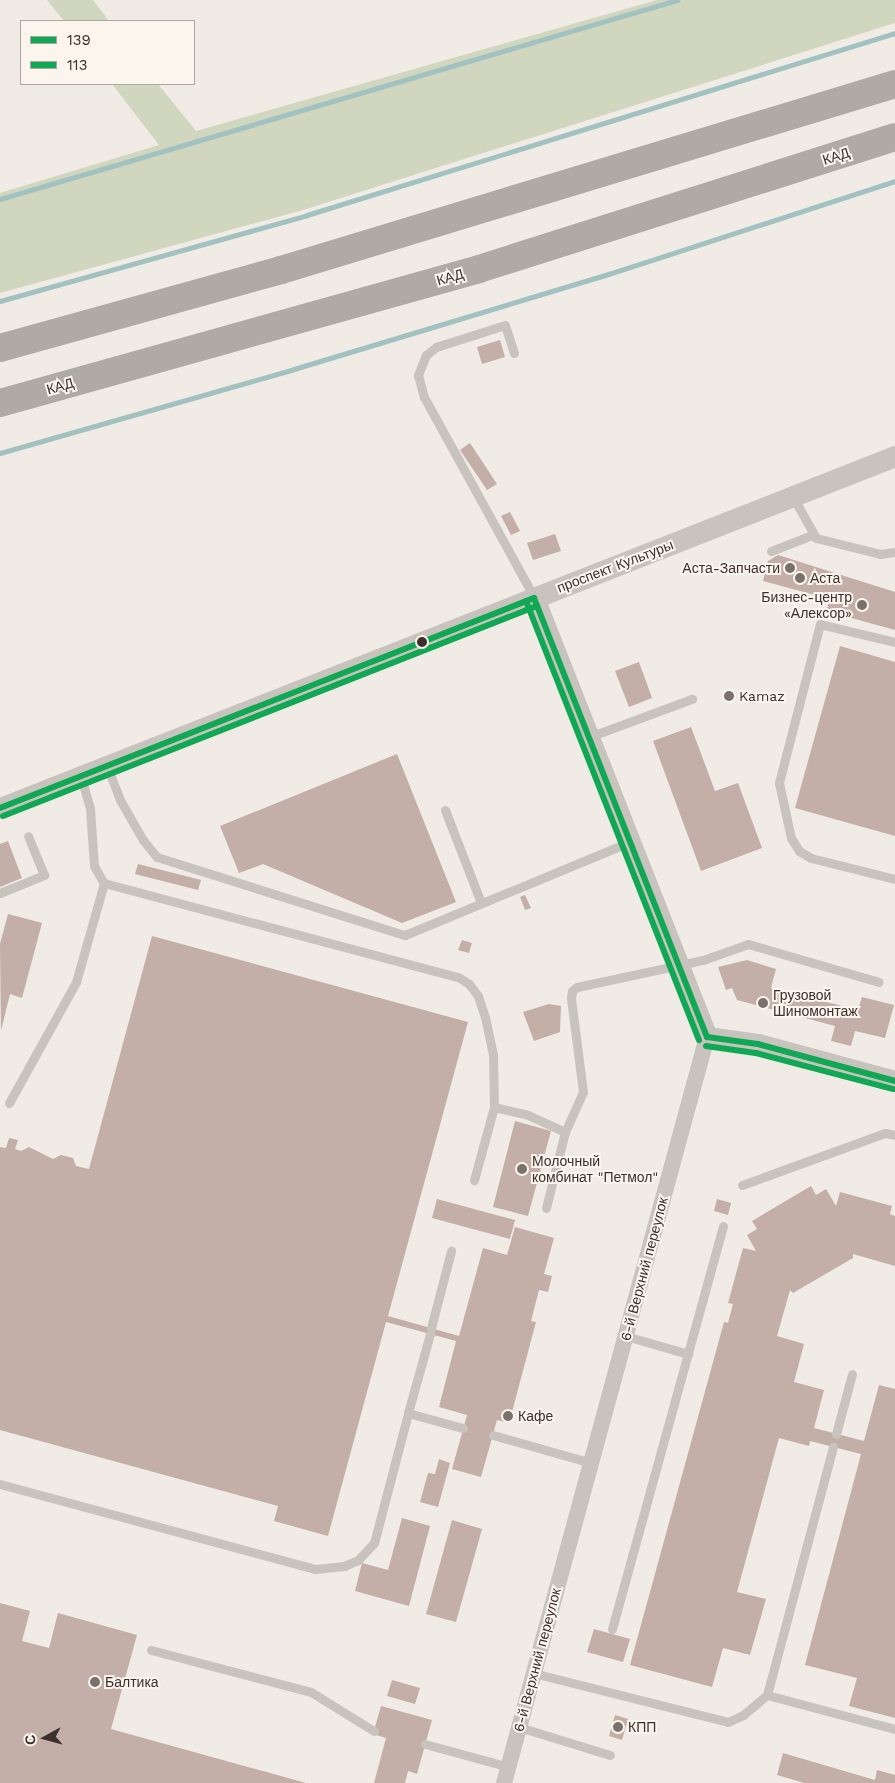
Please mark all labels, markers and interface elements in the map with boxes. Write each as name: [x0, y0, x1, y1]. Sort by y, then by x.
legend: [20, 20, 195, 85]
text: 139: [67, 31, 91, 49]
text: 113: [67, 56, 87, 74]
street label: КАД: [820, 144, 852, 168]
street label: КАД: [434, 265, 466, 289]
street label: КАД: [44, 374, 76, 398]
street label: проспект Культуры: [554, 536, 676, 596]
place label: Аста-Запчасти: [682, 560, 780, 576]
marker: Аста-Запчасти: [784, 562, 796, 574]
place label: Аста: [810, 570, 840, 586]
marker: Аста: [794, 572, 806, 584]
place label: Бизнес-центр «Алексор»: [761, 589, 852, 622]
marker: Бизнес-центр «Алексор»: [856, 599, 868, 611]
unlabelled marker: [417, 637, 427, 647]
place label: Kamaz: [739, 688, 785, 704]
marker: Kamaz: [723, 690, 735, 702]
place label: Грузовой Шиномонтаж: [773, 987, 858, 1020]
marker: Грузовой Шиномонтаж: [757, 997, 769, 1009]
place label: Молочный комбинат "Петмол": [532, 1153, 658, 1186]
marker: Молочный комбинат "Петмол": [516, 1163, 528, 1175]
street label: 6-й Верхний переулок: [617, 1195, 671, 1343]
place label: Кафе: [518, 1408, 553, 1424]
marker: Кафе: [502, 1410, 514, 1422]
street label: 6-й Верхний переулок: [510, 1586, 564, 1734]
place label: Балтика: [105, 1674, 159, 1690]
marker: Балтика: [89, 1676, 101, 1688]
north arrow: [20, 1713, 70, 1763]
place label: КПП: [628, 1719, 656, 1735]
marker: КПП: [612, 1721, 624, 1733]
text: С: [22, 1734, 39, 1746]

